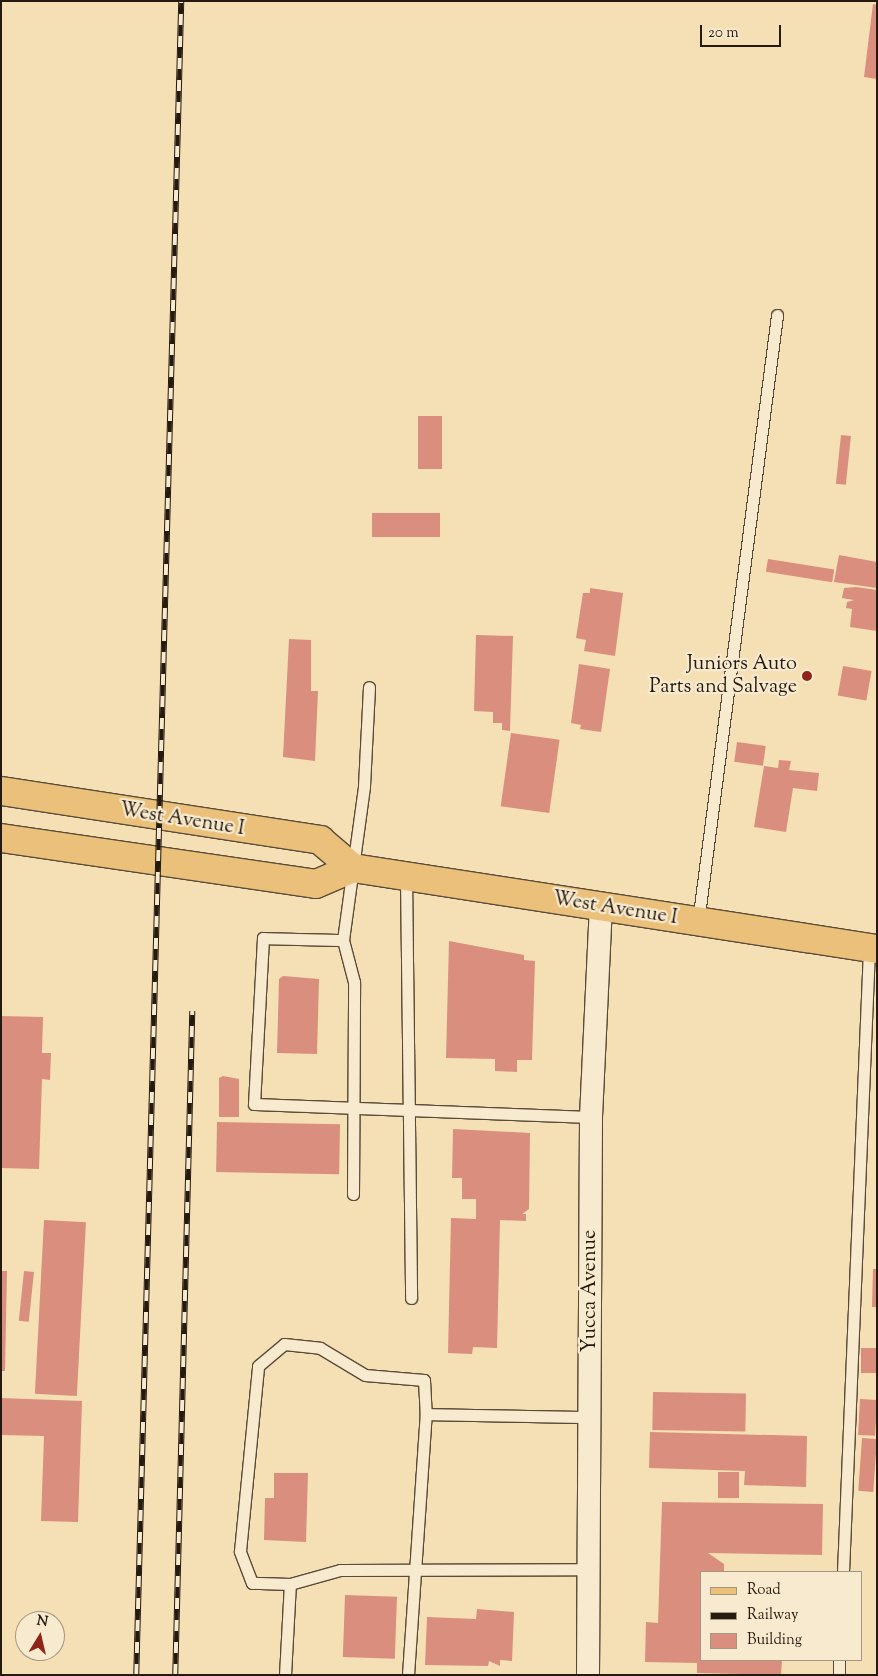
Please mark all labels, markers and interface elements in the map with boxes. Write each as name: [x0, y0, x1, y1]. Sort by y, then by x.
scale bar: [703, 15, 784, 47]
text: 20 m: [708, 23, 739, 44]
place label: Juniors Auto Parts and Salvage: [649, 652, 797, 699]
marker: Juniors Auto Parts and Salvage: [801, 670, 813, 682]
street label: West Avenue I: [118, 798, 246, 842]
street label: West Avenue I: [551, 887, 679, 931]
street label: Yucca Avenue: [578, 1230, 602, 1352]
legend: [700, 1571, 863, 1661]
text: Road: [747, 1580, 781, 1601]
text: Railway: [747, 1605, 798, 1626]
north arrow: [15, 1611, 65, 1661]
text: N: [35, 1611, 49, 1633]
text: Building: [747, 1630, 802, 1651]

